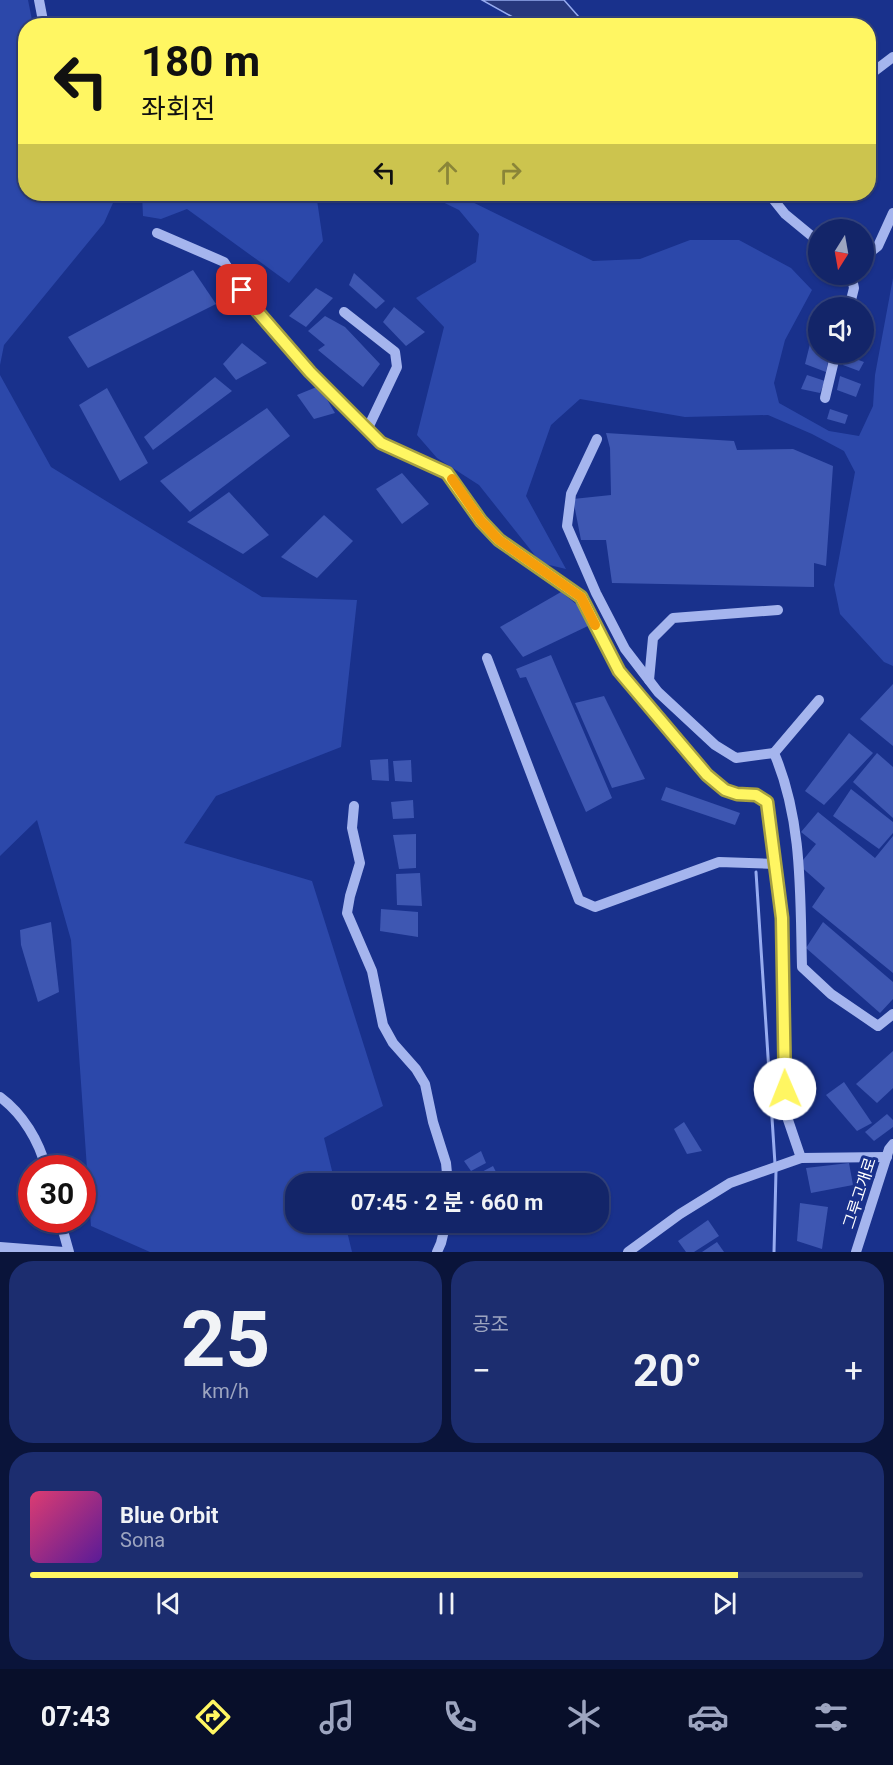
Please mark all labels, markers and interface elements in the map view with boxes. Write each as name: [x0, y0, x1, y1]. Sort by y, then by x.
text: 180 m: [141, 37, 260, 86]
icon: left: [42, 42, 120, 120]
text: 좌회전: [141, 93, 216, 125]
icon: left: [368, 156, 401, 189]
icon: ahead: [431, 156, 464, 189]
icon: right: [494, 156, 527, 189]
north arrow: [808, 219, 874, 285]
map controls: [808, 219, 874, 363]
pin: [216, 264, 267, 315]
icon: arrive: [225, 273, 258, 306]
button: sound: [808, 297, 874, 363]
position arrow: [753, 1057, 817, 1121]
speed limit sign: 30: [18, 1155, 96, 1233]
street label: 그루고개로: [839, 1155, 880, 1231]
text: 07:45 · 2 분 · 660 m: [351, 1190, 543, 1215]
text: 25: [181, 1294, 270, 1385]
text: 공조: [472, 1312, 509, 1336]
text: 20°: [633, 1344, 702, 1397]
text: −: [472, 1351, 491, 1390]
text: +: [844, 1351, 863, 1390]
text: km/h: [202, 1379, 249, 1403]
text: Blue Orbit: [120, 1503, 218, 1528]
text: Sona: [120, 1528, 165, 1552]
icon: previous: [152, 1587, 185, 1620]
icon: pause: [430, 1587, 463, 1620]
icon: next: [708, 1587, 741, 1620]
icon: directions: [192, 1696, 234, 1738]
icon: music: [316, 1696, 358, 1738]
icon: phone: [439, 1696, 481, 1738]
icon: climate: [563, 1696, 605, 1738]
icon: car: [687, 1696, 729, 1738]
icon: filters: [810, 1696, 852, 1738]
text: 07:43: [41, 1701, 110, 1733]

